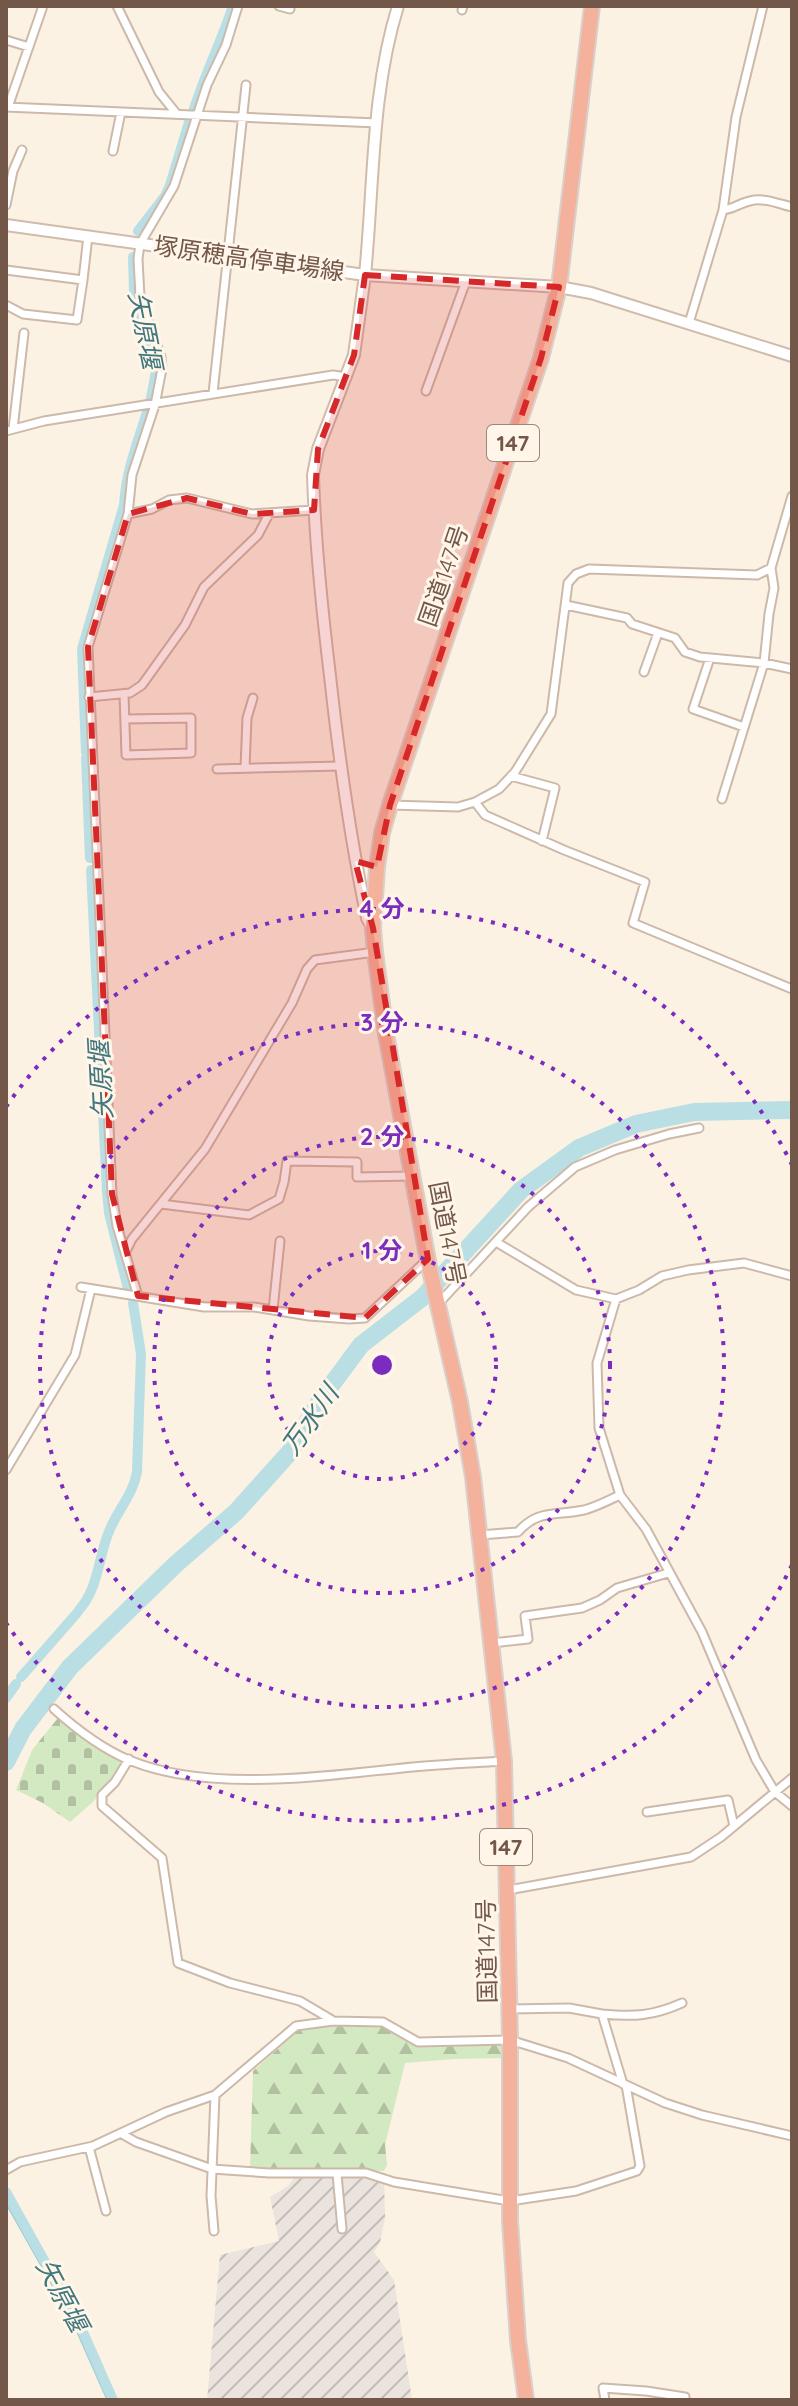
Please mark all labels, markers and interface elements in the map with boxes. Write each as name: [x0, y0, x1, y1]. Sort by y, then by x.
street label: 塚原穂高停車場線: [152, 230, 346, 286]
water label: 矢原堰: [122, 288, 170, 375]
road number: 147: [487, 425, 539, 461]
street label: 国道147号: [412, 521, 474, 630]
text: 4 分: [360, 893, 404, 923]
text: 3 分: [360, 1007, 404, 1037]
water label: 矢原堰: [82, 1036, 119, 1120]
text: 2 分: [360, 1121, 404, 1151]
street label: 国道147号: [423, 1179, 473, 1287]
text: 1 分: [362, 1235, 402, 1265]
centre of rings: [368, 1351, 396, 1379]
water label: 万水川: [274, 1376, 347, 1461]
road number: 147: [480, 1829, 532, 1865]
street label: 国道147号: [470, 1898, 502, 2004]
water label: 矢原堰: [30, 2253, 97, 2340]

